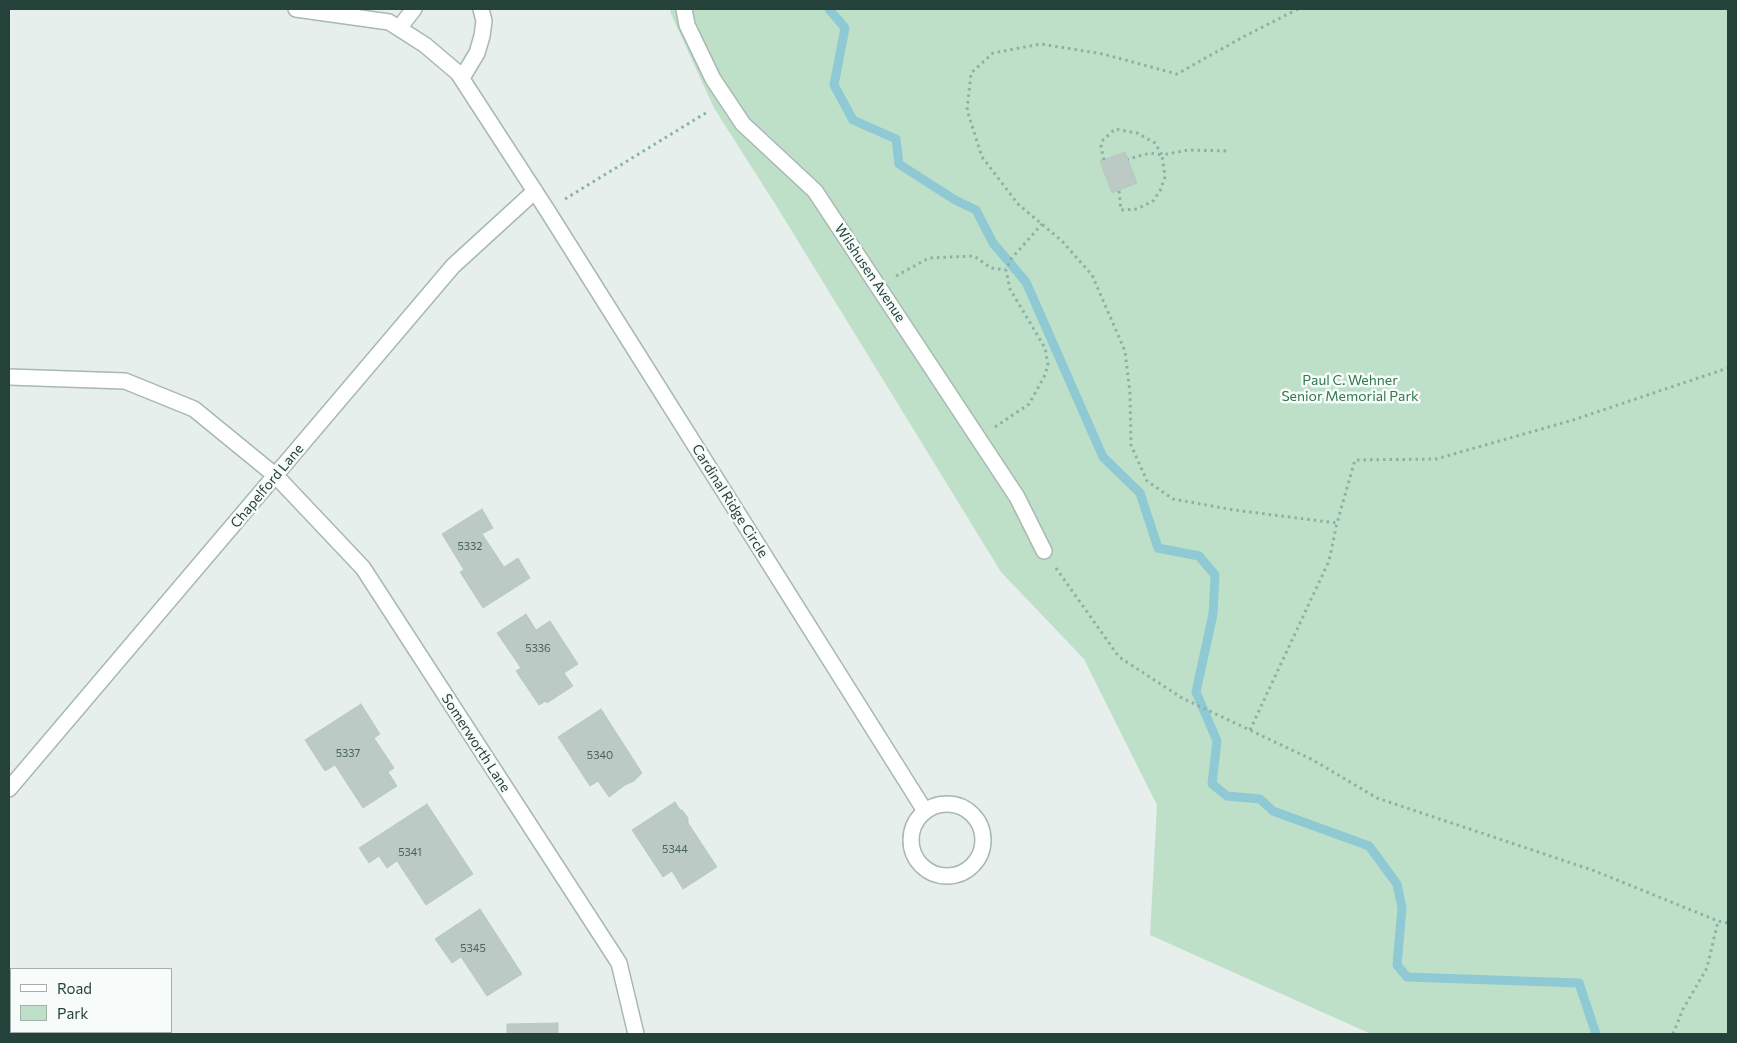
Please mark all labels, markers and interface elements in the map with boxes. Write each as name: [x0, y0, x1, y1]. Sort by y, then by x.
street label: Wilshusen Avenue: [831, 221, 909, 325]
park label: Paul C. Wehner Senior Memorial Park: [1281, 372, 1419, 404]
street label: Chapelford Lane: [227, 441, 307, 531]
street label: Cardinal Ridge Circle: [688, 441, 772, 561]
house number: 5332: [458, 539, 482, 553]
house number: 5336: [525, 641, 551, 655]
street label: Somerworth Lane: [438, 691, 514, 795]
house number: 5337: [336, 746, 360, 760]
house number: 5340: [587, 748, 613, 762]
house number: 5344: [662, 842, 688, 856]
house number: 5341: [398, 845, 422, 859]
house number: 5345: [460, 941, 486, 955]
legend: [10, 968, 172, 1033]
text: Road: [57, 979, 92, 997]
text: Park: [57, 1004, 88, 1022]

